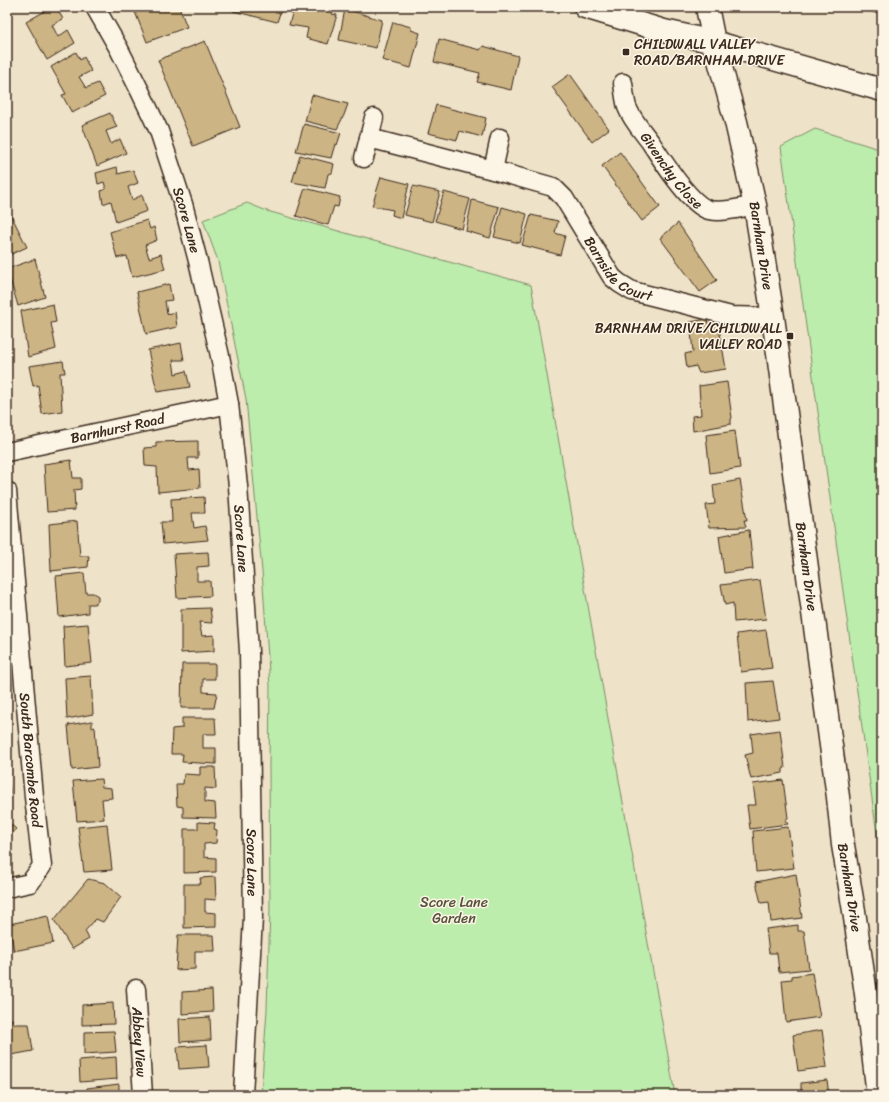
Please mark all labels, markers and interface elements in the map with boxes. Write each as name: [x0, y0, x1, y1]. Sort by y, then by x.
place label: CHILDWALL VALLEY ROAD/BARNHAM DRIVE: [634, 32, 785, 73]
marker: CHILDWALL VALLEY ROAD/BARNHAM DRIVE: [621, 47, 631, 57]
street label: Givenchy Close: [634, 126, 708, 216]
street label: Score Lane: [165, 184, 207, 256]
street label: Barnham Drive: [742, 199, 780, 292]
street label: Barnside Court: [577, 231, 656, 309]
place label: BARNHAM DRIVE/CHILDWALL VALLEY ROAD: [595, 316, 783, 357]
marker: BARNHAM DRIVE/CHILDWALL VALLEY ROAD: [785, 331, 795, 341]
street label: Barnhurst Road: [68, 406, 168, 451]
street label: Score Lane: [226, 504, 256, 573]
street label: Barnham Drive: [788, 520, 825, 613]
street label: South Barcombe Road: [12, 691, 50, 830]
street label: Score Lane: [239, 828, 265, 896]
street label: Barnham Drive: [830, 841, 869, 934]
park label: Score Lane Garden: [420, 890, 488, 931]
street label: Abbey View: [124, 1005, 154, 1078]

